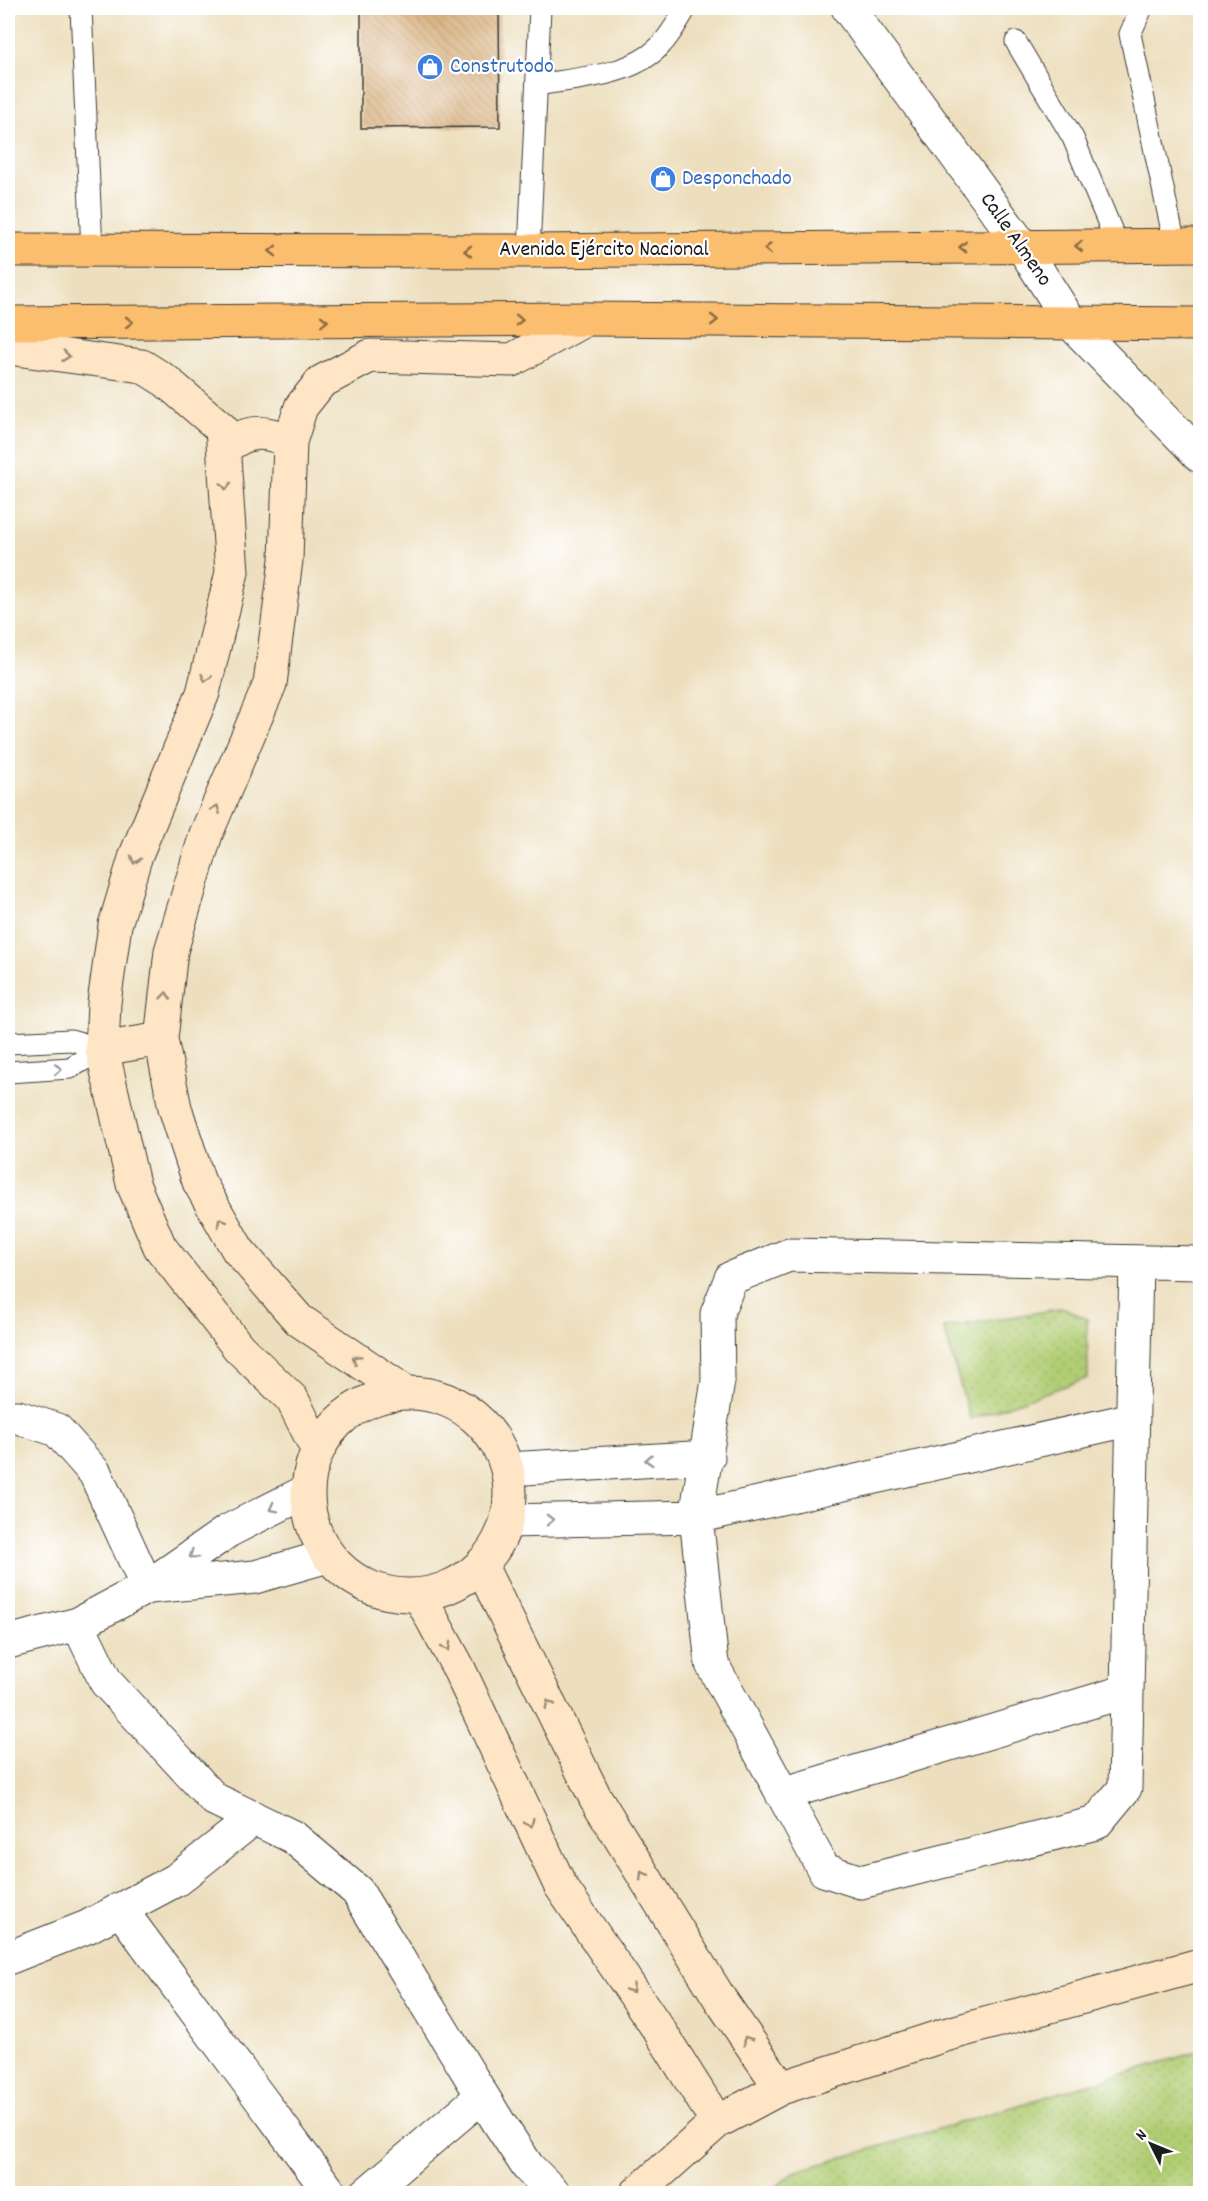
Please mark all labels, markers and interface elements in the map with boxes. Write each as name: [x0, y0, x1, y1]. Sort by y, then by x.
shop icon: Construtodo: [415, 52, 445, 82]
place label: Construtodo: [450, 52, 554, 83]
shop icon: Desponchado: [648, 164, 678, 194]
place label: Desponchado: [682, 164, 792, 195]
street label: Calle Almeno: [971, 187, 1059, 293]
street label: Avenida Ejército Nacional: [499, 235, 709, 266]
one-way arrow: [1075, 240, 1084, 252]
one-way arrow: [959, 241, 968, 253]
one-way arrow: [764, 243, 773, 255]
one-way arrow: [269, 245, 278, 257]
one-way arrow: [464, 245, 473, 257]
one-way arrow: [514, 314, 523, 326]
one-way arrow: [709, 314, 718, 327]
one-way arrow: [319, 315, 328, 327]
one-way arrow: [124, 316, 133, 328]
one-way arrow: [61, 349, 70, 362]
one-way arrow: [220, 482, 233, 491]
one-way arrow: [201, 673, 214, 683]
one-way arrow: [209, 804, 221, 815]
one-way arrow: [130, 854, 142, 865]
one-way arrow: [159, 992, 172, 1001]
one-way arrow: [53, 1063, 62, 1076]
one-way arrow: [217, 1218, 229, 1228]
one-way arrow: [352, 1355, 363, 1366]
one-way arrow: [645, 1454, 654, 1467]
one-way arrow: [268, 1501, 279, 1513]
one-way arrow: [545, 1514, 554, 1527]
one-way arrow: [188, 1548, 199, 1559]
one-way arrow: [440, 1641, 451, 1651]
one-way arrow: [545, 1700, 557, 1711]
one-way arrow: [523, 1817, 534, 1828]
one-way arrow: [639, 1871, 651, 1881]
one-way arrow: [624, 1983, 635, 1994]
one-way arrow: [743, 2035, 754, 2046]
north arrow: [1121, 2114, 1181, 2174]
text: N: [1131, 2125, 1153, 2146]

